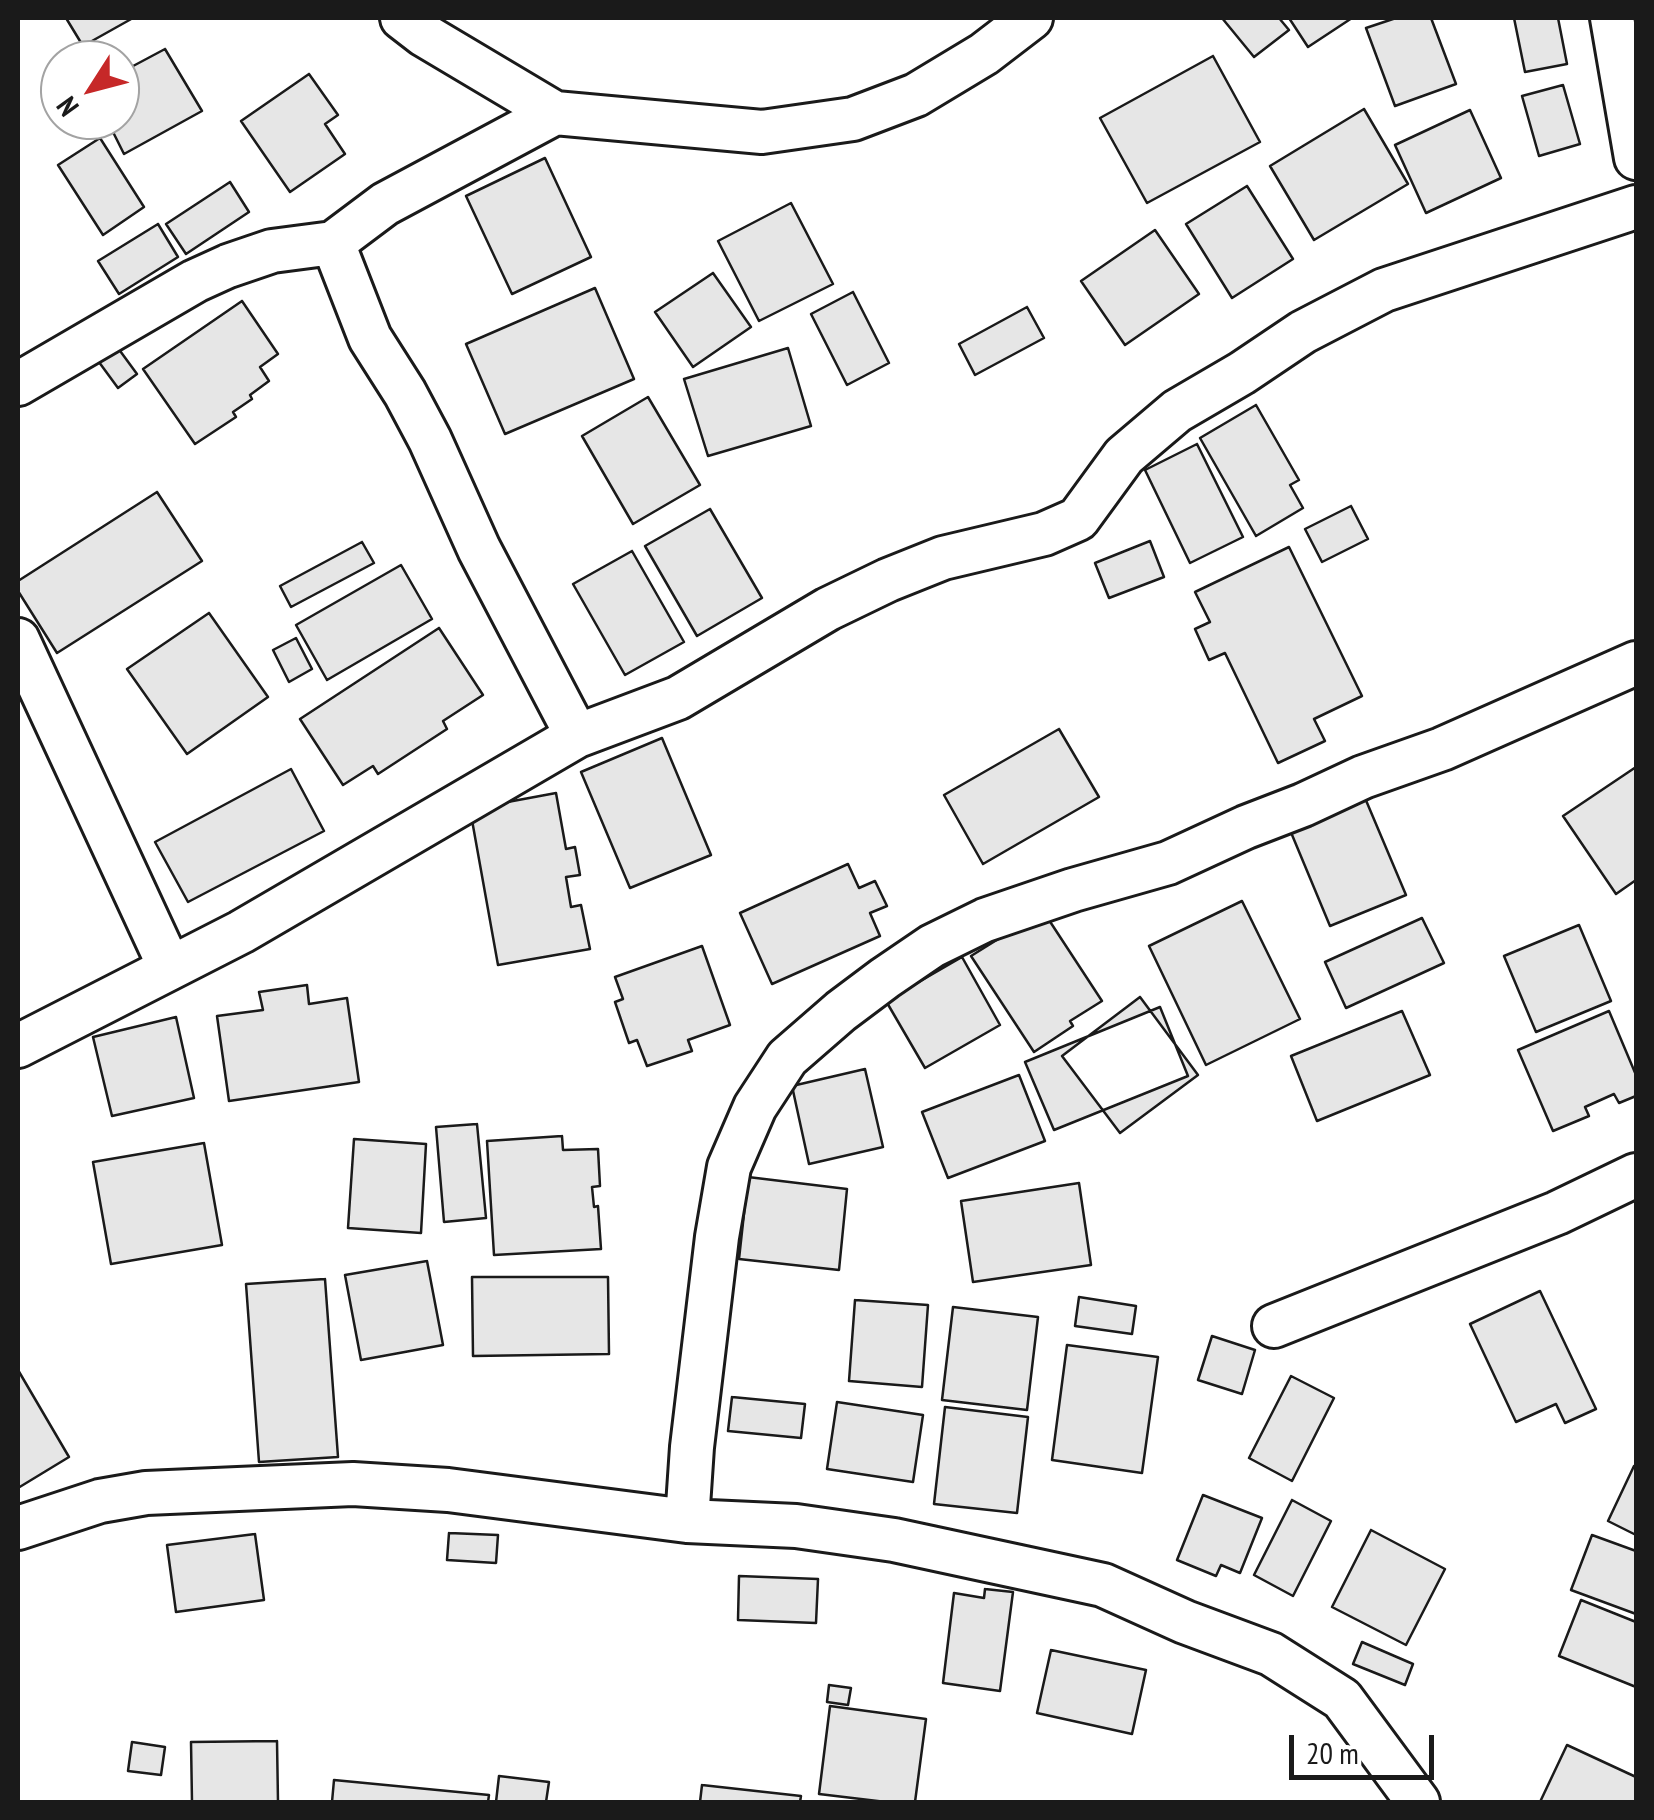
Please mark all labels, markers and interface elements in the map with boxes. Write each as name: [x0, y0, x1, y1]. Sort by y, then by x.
north arrow: [40, 40, 140, 140]
text: N: [48, 90, 86, 124]
scale bar: [1294, 1715, 1439, 1777]
text: 20 m: [1306, 1733, 1359, 1772]

